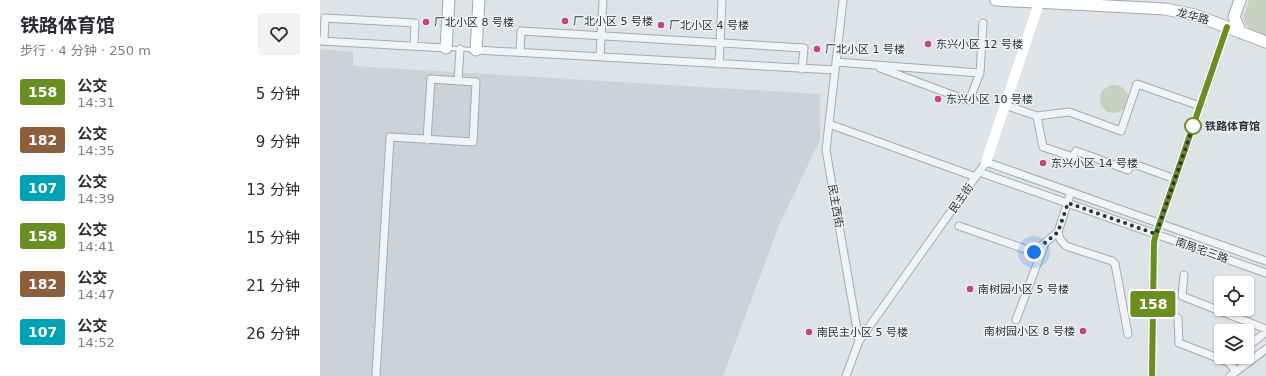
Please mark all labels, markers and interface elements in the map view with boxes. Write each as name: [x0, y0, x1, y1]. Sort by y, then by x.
street label: 龙华路: [1175, 6, 1210, 27]
button: heart: [258, 13, 300, 55]
text: 铁路体育馆: [20, 14, 115, 36]
place label: 厂北小区 5 号楼: [573, 15, 653, 28]
place label: 厂北小区 8 号楼: [434, 16, 514, 29]
marker: 厂北小区 5 号楼: [560, 16, 570, 26]
marker: 厂北小区 8 号楼: [421, 17, 431, 27]
place label: 厂北小区 4 号楼: [669, 19, 749, 32]
marker: 厂北小区 4 号楼: [656, 20, 666, 30]
place label: 东兴小区 12 号楼: [936, 38, 1023, 51]
marker: 东兴小区 12 号楼: [923, 39, 933, 49]
text: 步行 · 4 分钟 · 250 m: [20, 43, 151, 58]
place label: 厂北小区 1 号楼: [825, 43, 905, 56]
marker: 厂北小区 1 号楼: [812, 44, 822, 54]
text: 公交: [77, 77, 107, 95]
text: 158: [28, 84, 57, 100]
text: 5 分钟: [256, 85, 300, 103]
place label: 东兴小区 10 号楼: [946, 93, 1033, 106]
marker: 东兴小区 10 号楼: [933, 94, 943, 104]
text: 14:31: [77, 95, 115, 110]
marker: 铁路体育馆: [1184, 117, 1202, 135]
place label: 铁路体育馆: [1205, 120, 1260, 133]
text: 公交: [77, 125, 107, 143]
text: 182: [28, 132, 57, 148]
text: 9 分钟: [256, 133, 300, 151]
text: 14:35: [77, 143, 115, 158]
place label: 东兴小区 14 号楼: [1051, 157, 1138, 170]
marker: 东兴小区 14 号楼: [1038, 158, 1048, 168]
text: 公交: [77, 173, 107, 191]
text: 107: [28, 180, 57, 196]
text: 13 分钟: [246, 181, 300, 199]
street label: 民主街: [947, 181, 976, 216]
street label: 民主西街: [825, 183, 846, 229]
text: 14:39: [77, 191, 115, 206]
text: 公交: [77, 221, 107, 239]
text: 158: [28, 228, 57, 244]
text: 15 分钟: [246, 229, 300, 247]
street label: 南局宅三路: [1174, 235, 1230, 266]
text: 14:41: [77, 239, 115, 254]
your location: [1024, 242, 1044, 262]
text: 公交: [77, 269, 107, 287]
text: 182: [28, 276, 57, 292]
map controls: [1214, 276, 1254, 364]
button: locate: [1214, 276, 1254, 316]
text: 21 分钟: [246, 277, 300, 295]
place label: 南树园小区 5 号楼: [978, 283, 1069, 296]
marker: 南树园小区 5 号楼: [965, 284, 975, 294]
text: 14:47: [77, 287, 115, 302]
line badge: 158: [1130, 291, 1176, 317]
text: 158: [1138, 296, 1168, 312]
text: 公交: [77, 317, 107, 335]
text: 107: [28, 324, 57, 340]
button: layers: [1214, 324, 1254, 364]
text: 26 分钟: [246, 325, 300, 343]
place label: 南树园小区 8 号楼: [984, 325, 1075, 338]
place label: 南民主小区 5 号楼: [817, 326, 908, 339]
marker: 南树园小区 8 号楼: [1078, 326, 1088, 336]
marker: 南民主小区 5 号楼: [804, 327, 814, 337]
text: 14:52: [77, 335, 115, 350]

